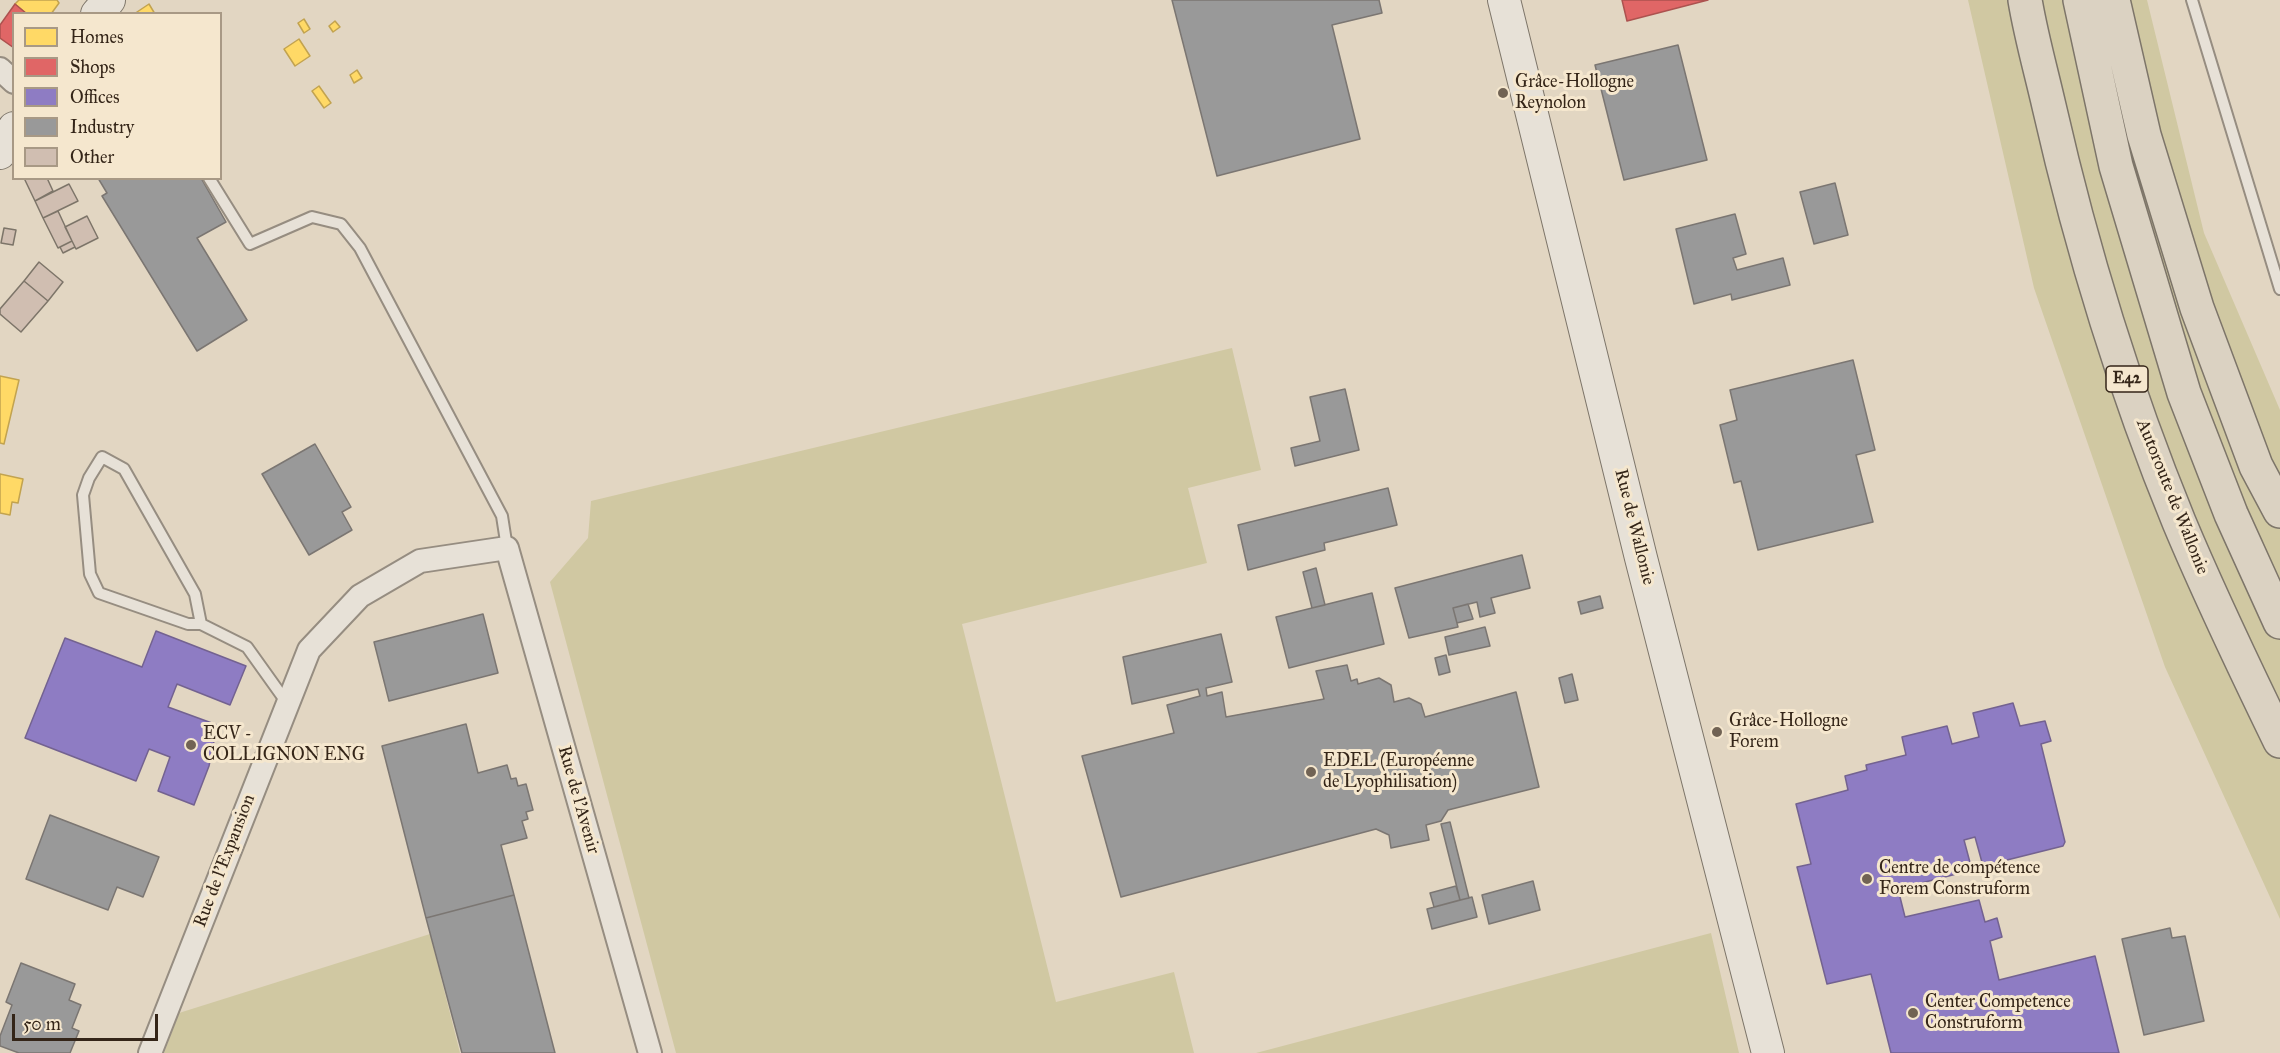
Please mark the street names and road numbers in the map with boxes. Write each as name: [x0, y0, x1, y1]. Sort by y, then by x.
road number: E42: [2106, 366, 2148, 392]
street label: Autoroute de Wallonie: [2131, 416, 2213, 578]
street label: Rue de Wallonie: [1609, 467, 1659, 587]
street label: Rue de l'Avenir: [552, 744, 604, 856]
street label: Rue de l'Expansion: [190, 791, 260, 931]

